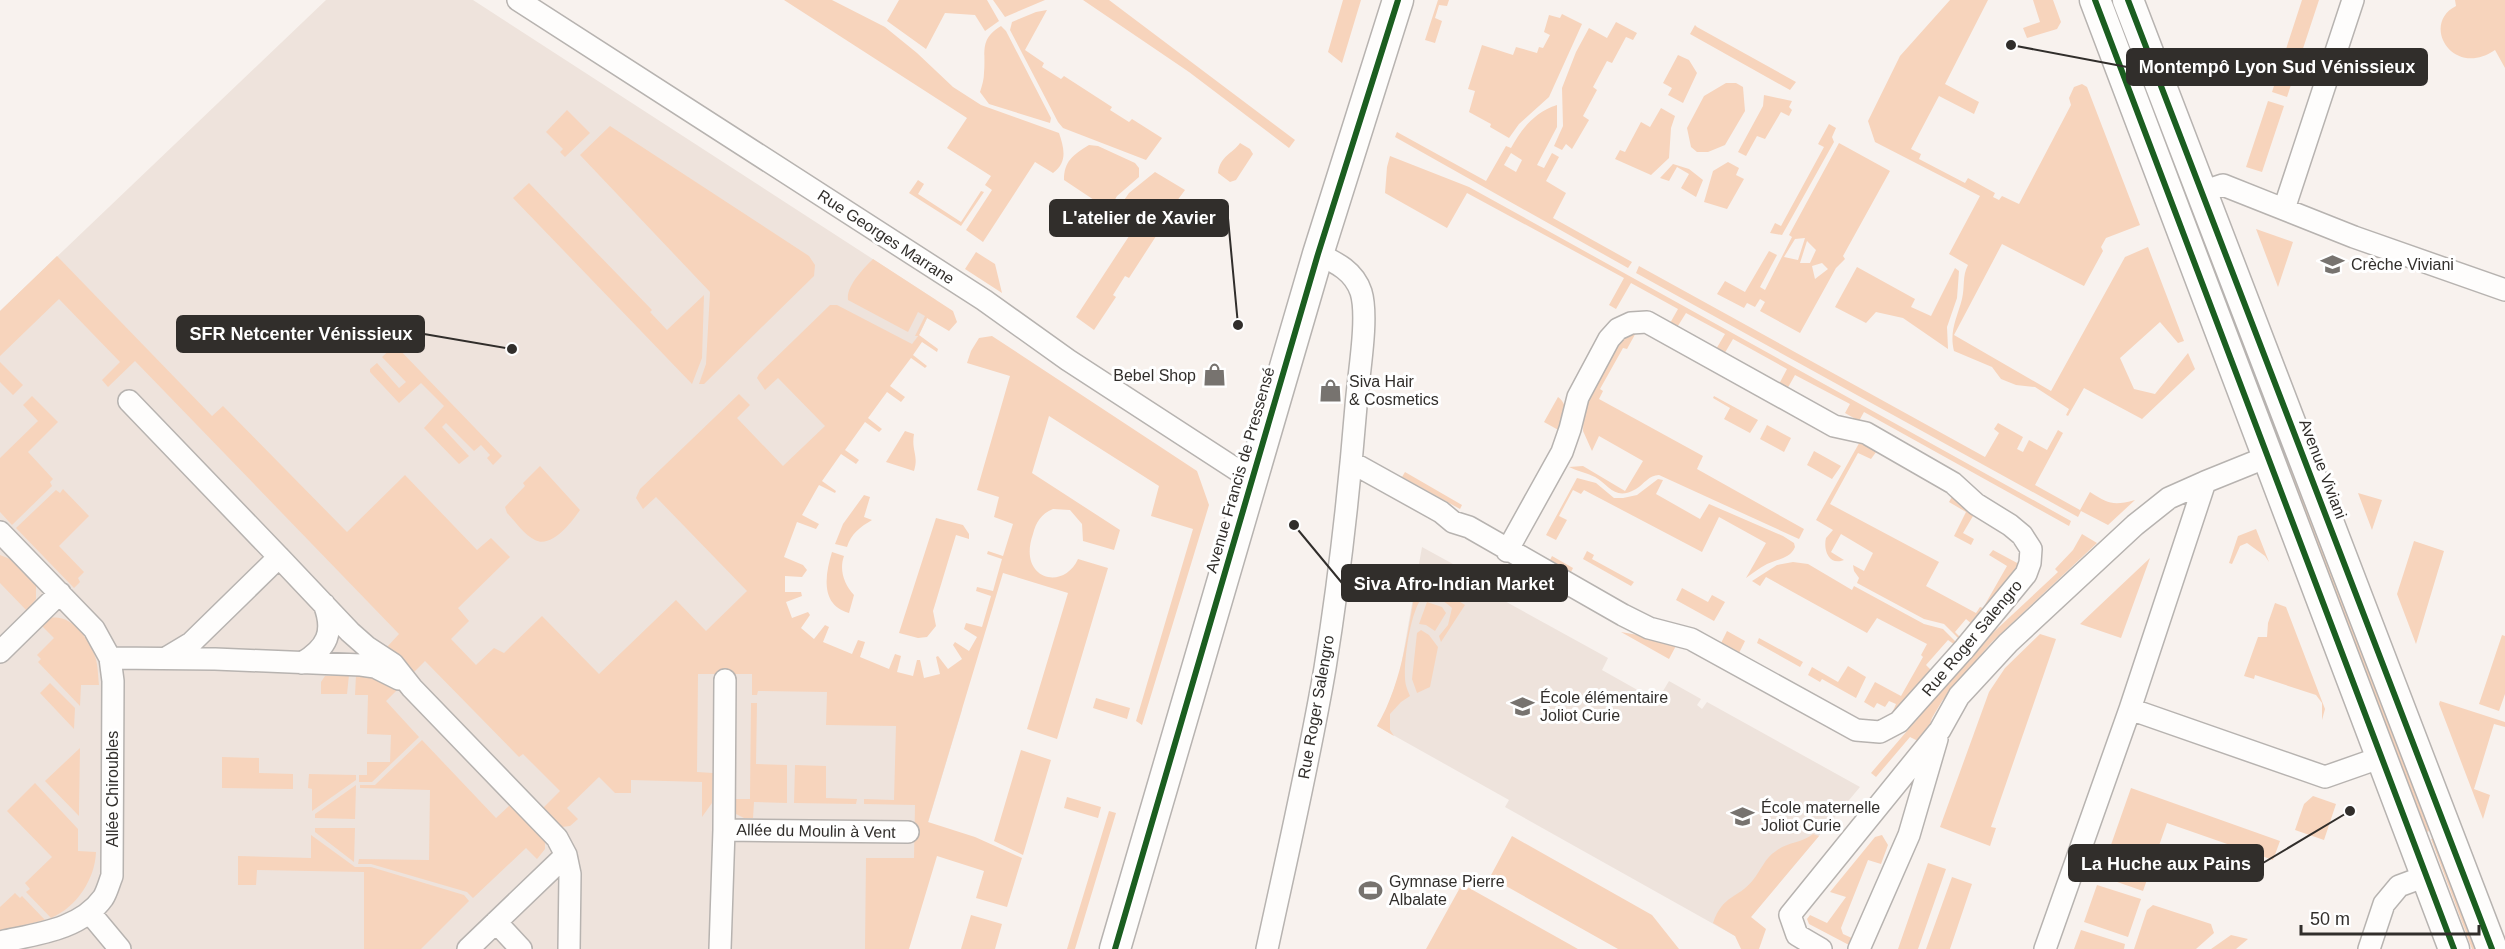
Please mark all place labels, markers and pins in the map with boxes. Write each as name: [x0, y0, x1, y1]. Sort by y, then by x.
callout: Montempô Lyon Sud Vénissieux: [2127, 49, 2427, 85]
callout: L'atelier de Xavier: [1050, 200, 1228, 236]
school or university icon: Crèche Viviani: [2320, 251, 2346, 277]
place label: Crèche Viviani: [2351, 256, 2454, 273]
callout: SFR Netcenter Vénissieux: [177, 316, 424, 352]
shop icon: Bebel Shop: [1201, 362, 1227, 388]
place label: Bebel Shop: [1113, 367, 1196, 384]
place label: Siva Hair & Cosmetics: [1349, 373, 1439, 408]
shop icon: Siva Hair & Cosmetics: [1318, 377, 1344, 403]
callout: Siva Afro-Indian Market: [1342, 565, 1567, 601]
place label: École élémentaire Joliot Curie: [1540, 688, 1668, 724]
school or university icon: École élémentaire Joliot Curie: [1509, 693, 1535, 719]
place label: École maternelle Joliot Curie: [1761, 798, 1880, 834]
school or university icon: École maternelle Joliot Curie: [1730, 803, 1756, 829]
callout: La Huche aux Pains: [2069, 845, 2263, 881]
place label: Gymnase Pierre Albalate: [1389, 873, 1505, 908]
sports icon: Gymnase Pierre Albalate: [1358, 877, 1384, 903]

